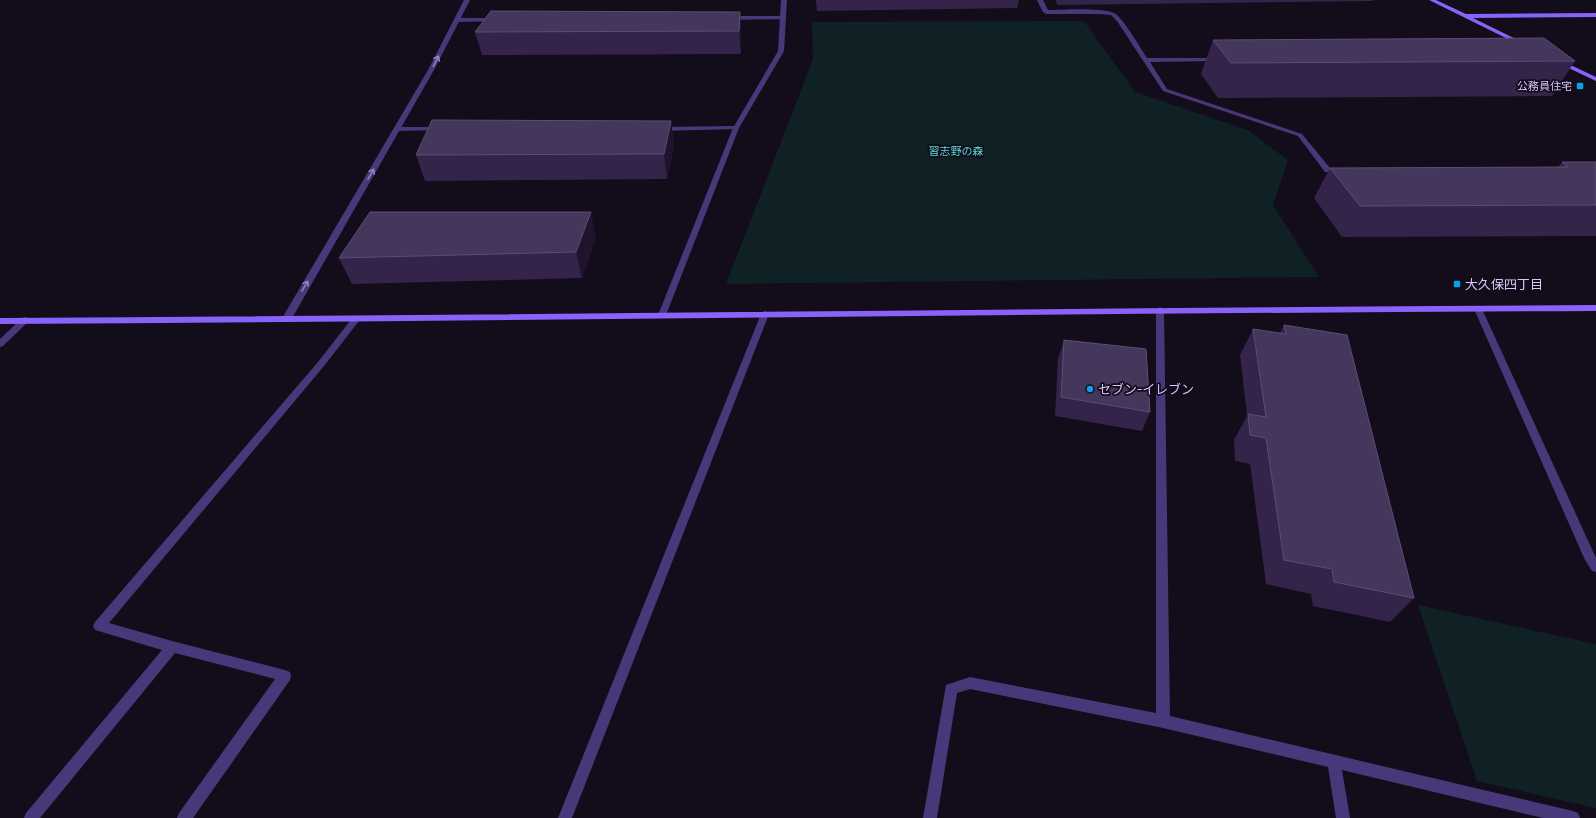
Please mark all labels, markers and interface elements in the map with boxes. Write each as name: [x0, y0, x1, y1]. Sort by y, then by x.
one-way arrow: [432, 55, 440, 67]
place label: 公務員住宅: [1517, 79, 1572, 92]
marker: 公務員住宅: [1575, 81, 1585, 91]
park label: 習志野の森: [929, 144, 984, 157]
one-way arrow: [367, 168, 375, 180]
place label: 大久保四丁目: [1465, 276, 1543, 292]
marker: 大久保四丁目: [1452, 279, 1462, 289]
one-way arrow: [302, 280, 310, 292]
place label: セブン-イレブン: [1098, 381, 1194, 397]
marker: セブン-イレブン: [1085, 384, 1095, 394]

